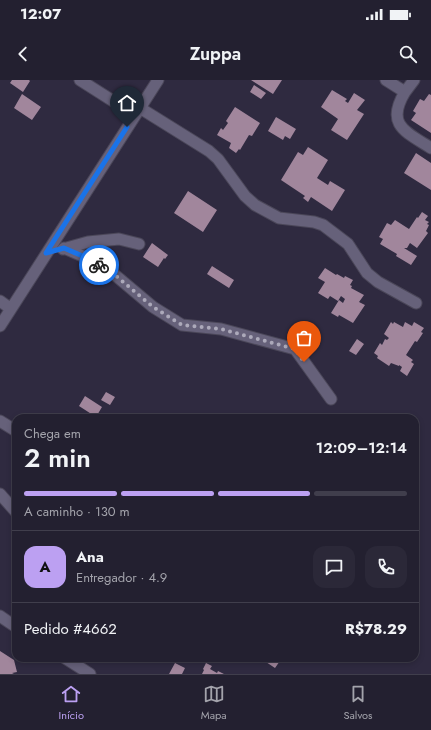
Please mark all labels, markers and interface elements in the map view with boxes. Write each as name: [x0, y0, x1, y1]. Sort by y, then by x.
text: 12:07: [20, 3, 61, 25]
text: Zuppa: [190, 41, 241, 67]
icon: back: [12, 43, 34, 65]
icon: search: [397, 43, 419, 65]
pin: [110, 86, 144, 127]
icon: home: [116, 92, 138, 114]
courier: [79, 245, 119, 285]
icon: bike: [88, 254, 110, 276]
pin: [287, 321, 321, 362]
icon: bag: [293, 327, 315, 349]
text: Chega em: [24, 424, 81, 443]
text: 12:09–12:14: [316, 437, 407, 459]
text: 2 min: [24, 439, 91, 477]
text: A caminho · 130 m: [24, 502, 130, 521]
text: Ana: [76, 546, 104, 568]
button: chat: [313, 546, 355, 588]
button: phone: [365, 546, 407, 588]
text: A: [39, 556, 51, 578]
text: Entregador · 4.9: [76, 568, 167, 587]
text: Pedido #4662: [24, 618, 117, 640]
text: R$78.29: [345, 618, 407, 640]
tab: Início: [58, 683, 84, 723]
tab: Mapa: [201, 683, 227, 723]
tab: Salvos: [344, 683, 373, 723]

